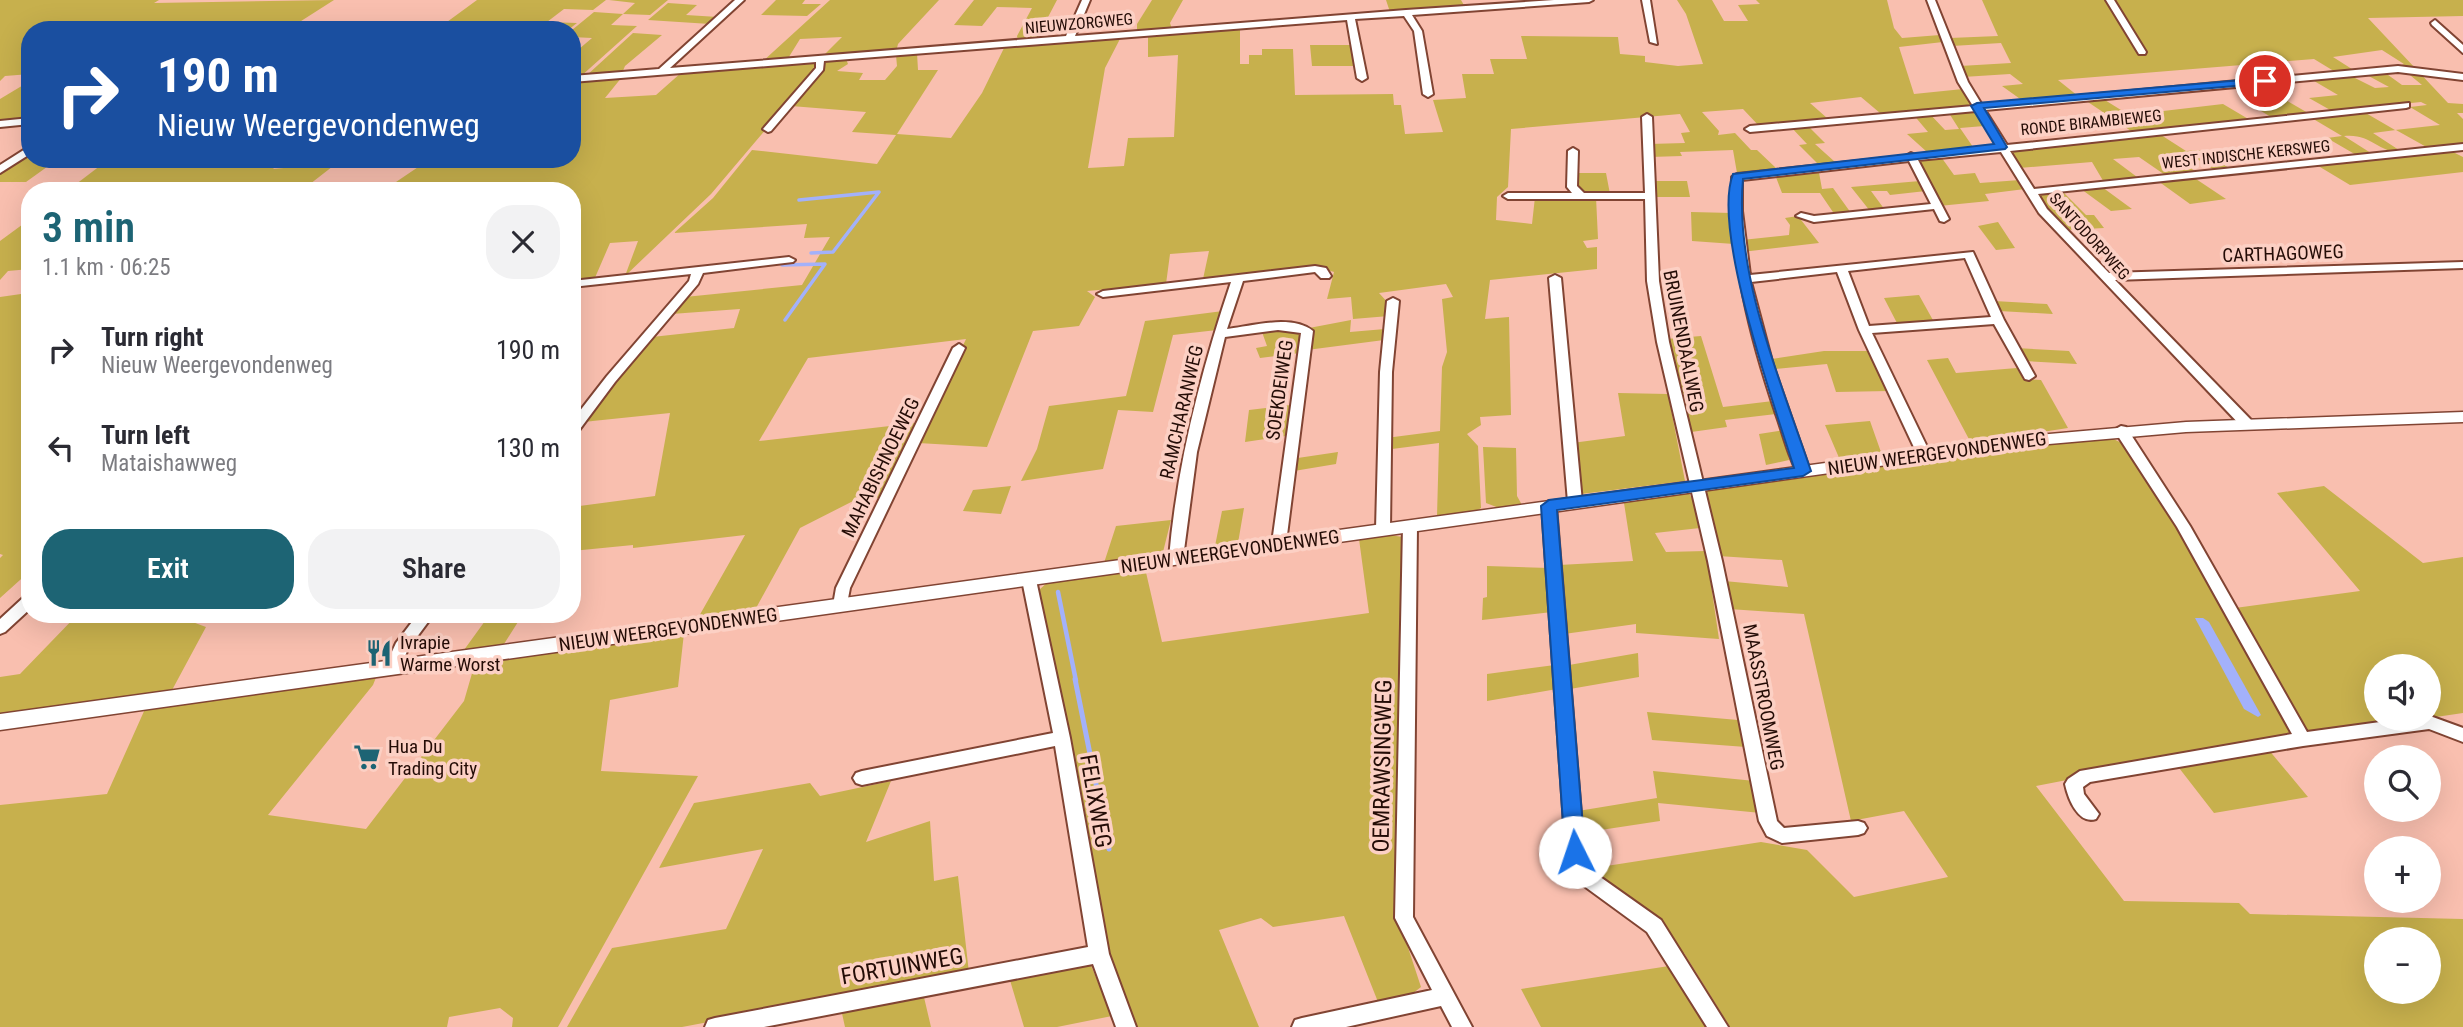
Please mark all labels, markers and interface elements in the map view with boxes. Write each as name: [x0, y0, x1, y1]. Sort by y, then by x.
street label: NIEUWZORGWEG: [1024, 9, 1134, 38]
text: 190 m: [157, 47, 279, 104]
icon: right: [42, 49, 133, 140]
pin: [2235, 51, 2295, 111]
icon: arrive: [2246, 62, 2284, 100]
text: Nieuw Weergevondenweg: [157, 106, 480, 144]
street label: RONDE BIRAMBIEWEG: [2020, 106, 2162, 139]
street label: WEST INDISCHE KERSWEG: [2161, 136, 2331, 173]
street label: SANTODORPWEG: [2046, 189, 2134, 284]
text: 3 min: [42, 203, 135, 252]
button: close: [486, 205, 560, 279]
street label: CARTHAGOWEG: [2222, 240, 2344, 267]
text: 1.1 km · 06:25: [42, 254, 171, 281]
street label: BRUINENDAALWEG: [1658, 268, 1709, 414]
text: Turn right: [101, 322, 203, 352]
icon: right: [42, 331, 80, 369]
text: 190 m: [496, 335, 560, 365]
street label: SOEKDEIWEG: [1261, 338, 1298, 442]
street label: RAMCHARANWEG: [1155, 343, 1208, 481]
text: Nieuw Weergevondenweg: [101, 352, 333, 379]
street label: MAHABISHNOEWEG: [837, 393, 924, 541]
text: Turn left: [101, 420, 190, 450]
street label: NIEUW WEERGEVONDENWEG: [1826, 427, 2048, 480]
icon: left: [42, 429, 80, 467]
text: 130 m: [496, 433, 560, 463]
text: Mataishawweg: [101, 450, 237, 477]
street label: NIEUW WEERGEVONDENWEG: [1119, 525, 1341, 578]
button: Exit: [42, 529, 294, 609]
button: Share: [308, 529, 560, 609]
street label: NIEUW WEERGEVONDENWEG: [557, 603, 779, 656]
street label: MAASSTROOMWEG: [1738, 622, 1789, 772]
place label: Ivrapie Warme Worst: [400, 631, 500, 676]
restaurant icon: Ivrapie Warme Worst: [364, 638, 394, 668]
map controls: [2364, 654, 2441, 1004]
button: sound: [2364, 654, 2441, 731]
street label: OEMRAWSINGWEG: [1367, 679, 1398, 853]
place label: Hua Du Trading City: [388, 735, 477, 780]
supermarket icon: Hua Du Trading City: [352, 742, 382, 772]
button: search: [2364, 745, 2441, 822]
street label: FELIXWEG: [1074, 752, 1117, 850]
position arrow: [1538, 815, 1612, 889]
button: +: [2364, 836, 2441, 913]
button: −: [2364, 927, 2441, 1004]
street label: FORTUINWEG: [839, 942, 965, 991]

